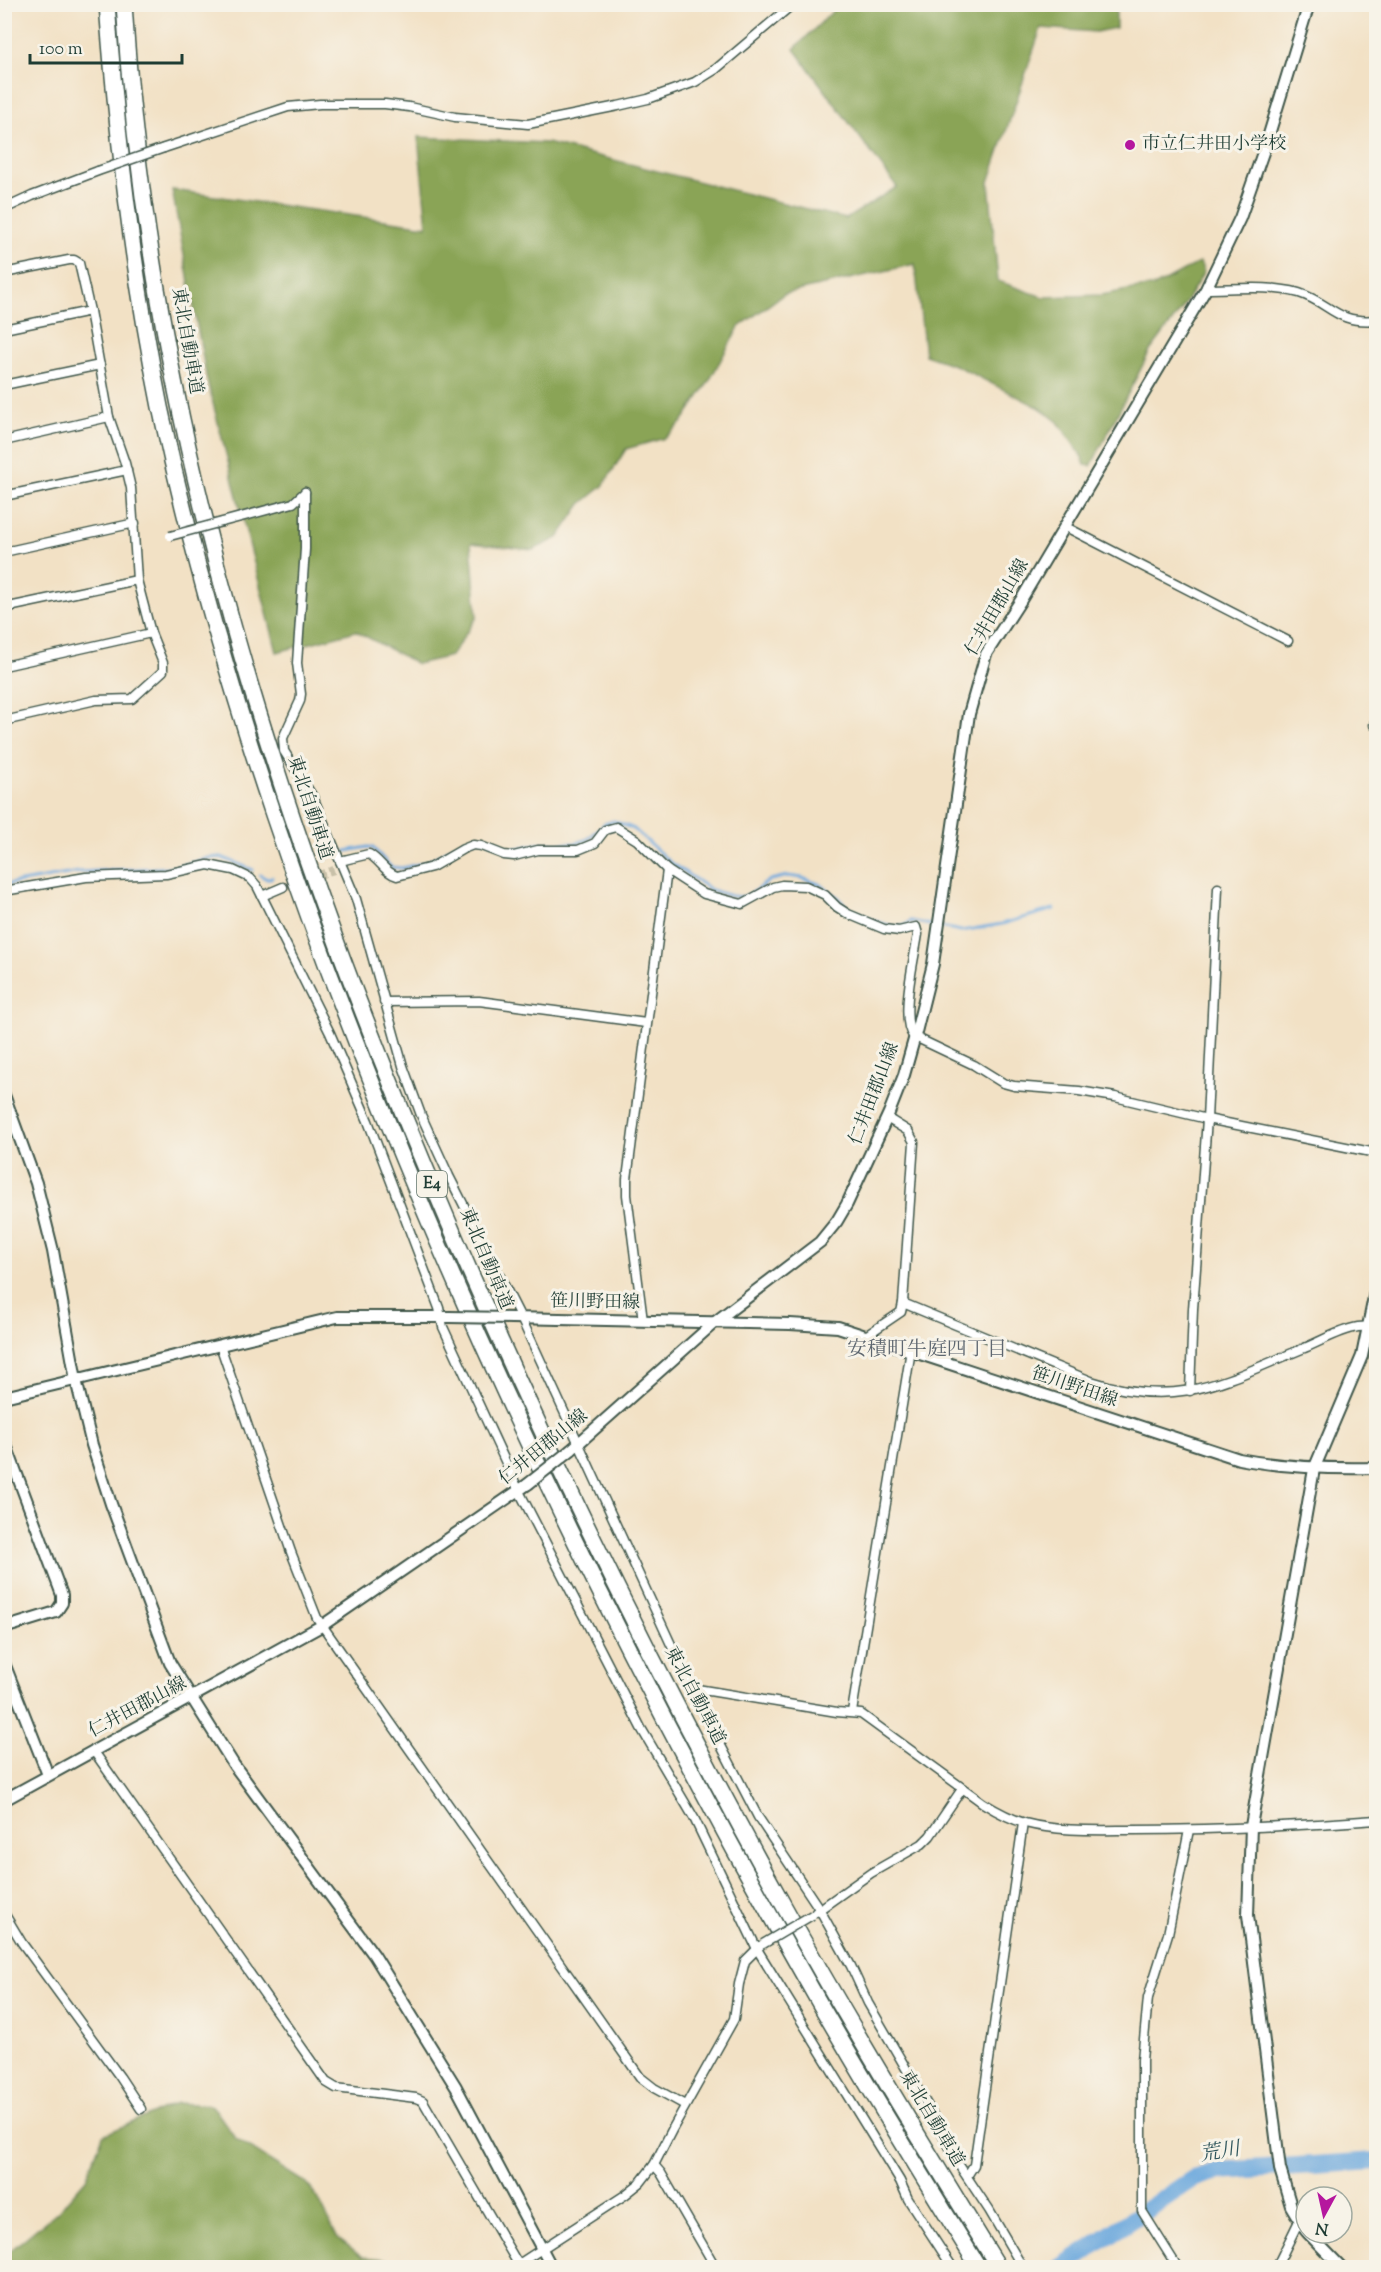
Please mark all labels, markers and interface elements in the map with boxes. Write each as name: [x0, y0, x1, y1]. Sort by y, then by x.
scale bar: [30, 27, 182, 65]
text: 100 m: [39, 37, 83, 63]
place label: 市立仁井田小学校: [1142, 132, 1286, 158]
marker: 市立仁井田小学校: [1123, 138, 1137, 152]
street label: 東北自動車道: [164, 286, 208, 396]
street label: 仁井田郡山線: [960, 555, 1036, 661]
street label: 東北自動車道: [280, 753, 338, 863]
street label: 仁井田郡山線: [844, 1039, 906, 1149]
road number: E4: [417, 1171, 447, 1197]
street label: 東北自動車道: [452, 1204, 518, 1314]
street label: 笹川野田線: [550, 1289, 640, 1317]
district label: 安積町牛庭四丁目: [847, 1336, 1007, 1365]
street label: 笹川野田線: [1027, 1361, 1121, 1415]
street label: 仁井田郡山線: [494, 1404, 594, 1492]
street label: 東北自動車道: [657, 1642, 731, 1750]
street label: 仁井田郡山線: [84, 1671, 192, 1745]
street label: 東北自動車道: [892, 2066, 970, 2172]
water label: 荒川: [1198, 2135, 1244, 2170]
north arrow: [1294, 2185, 1354, 2245]
text: N: [1314, 2215, 1330, 2240]

